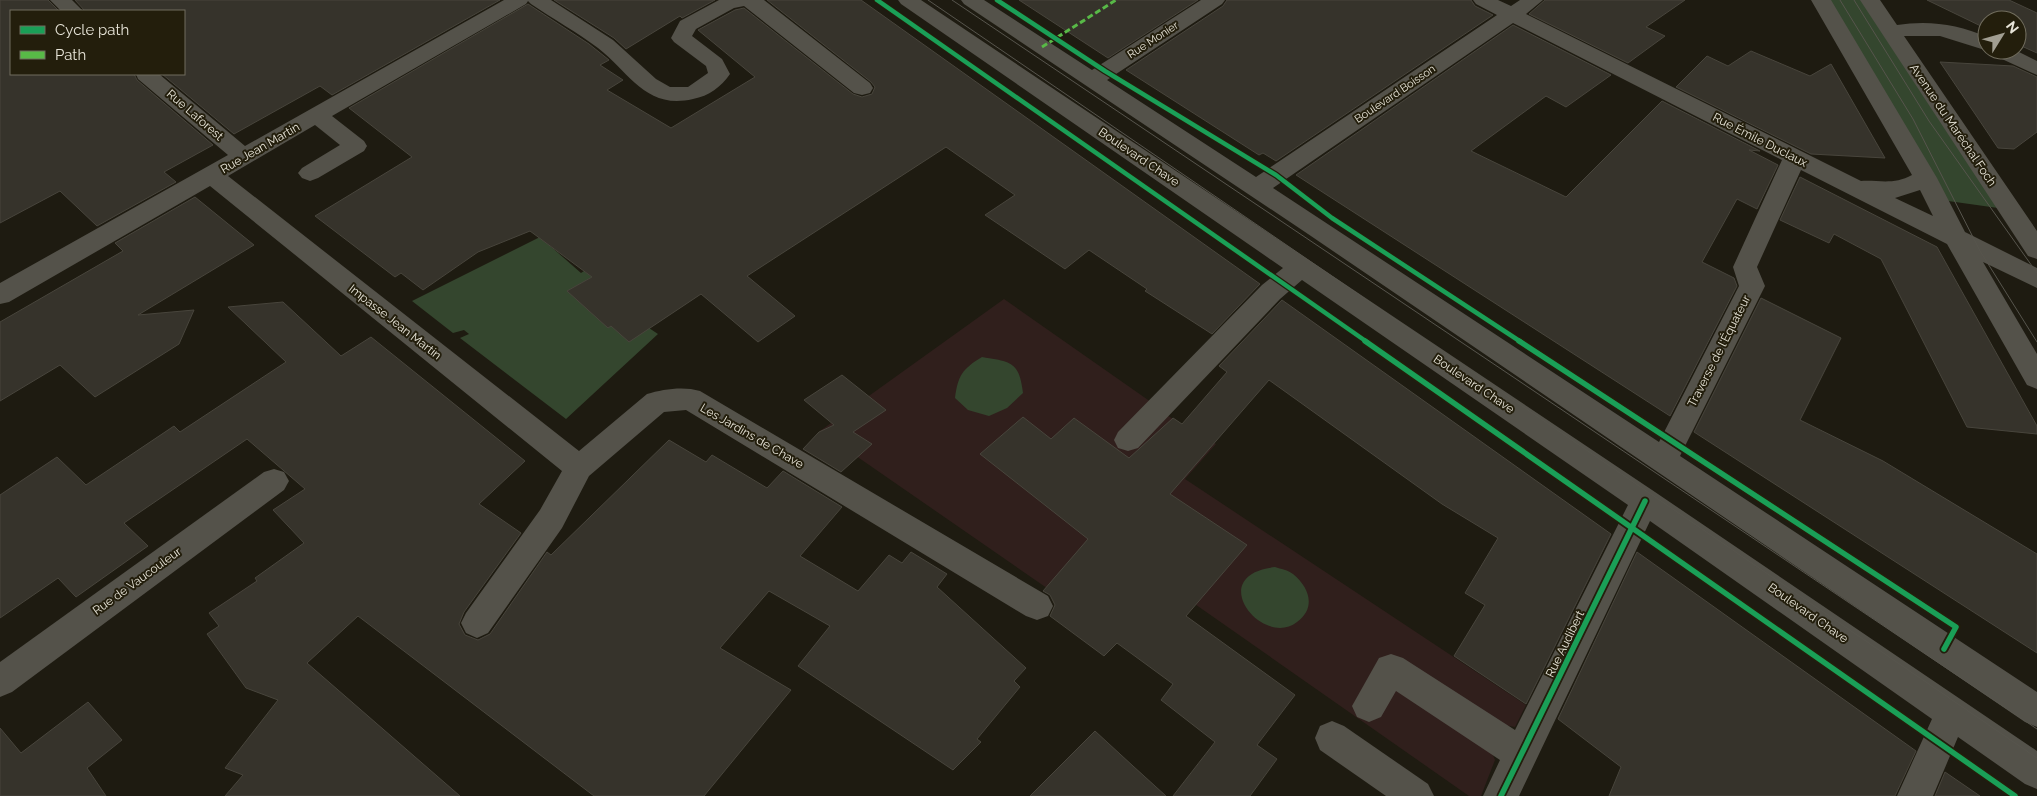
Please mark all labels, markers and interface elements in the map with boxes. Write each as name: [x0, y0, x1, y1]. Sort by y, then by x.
legend: [10, 10, 185, 75]
north arrow: [1977, 10, 2027, 60]
text: N: [2003, 18, 2022, 36]
street label: Rue Monier: [1125, 19, 1181, 61]
text: Cycle path: [55, 21, 129, 39]
text: Path: [55, 46, 86, 64]
street label: Avenue du Maréchal Foch: [1907, 61, 1999, 189]
street label: Boulevard Boisson: [1352, 62, 1438, 126]
street label: Rue Laforest: [164, 87, 226, 143]
street label: Rue Émile Duclaux: [1710, 110, 1810, 170]
street label: Rue Jean Martin: [218, 120, 302, 176]
street label: Boulevard Chave: [1096, 125, 1182, 189]
street label: Impasse Jean Martin: [346, 282, 444, 362]
street label: Traverse de l'Équateur: [1685, 292, 1754, 409]
street label: Boulevard Chave: [1431, 352, 1517, 416]
street label: Les Jardins de Chave: [698, 401, 806, 471]
street label: Rue de Vaucouleur: [90, 544, 185, 618]
street label: Boulevard Chave: [1765, 580, 1851, 646]
street label: Rue Audibert: [1543, 608, 1587, 680]

